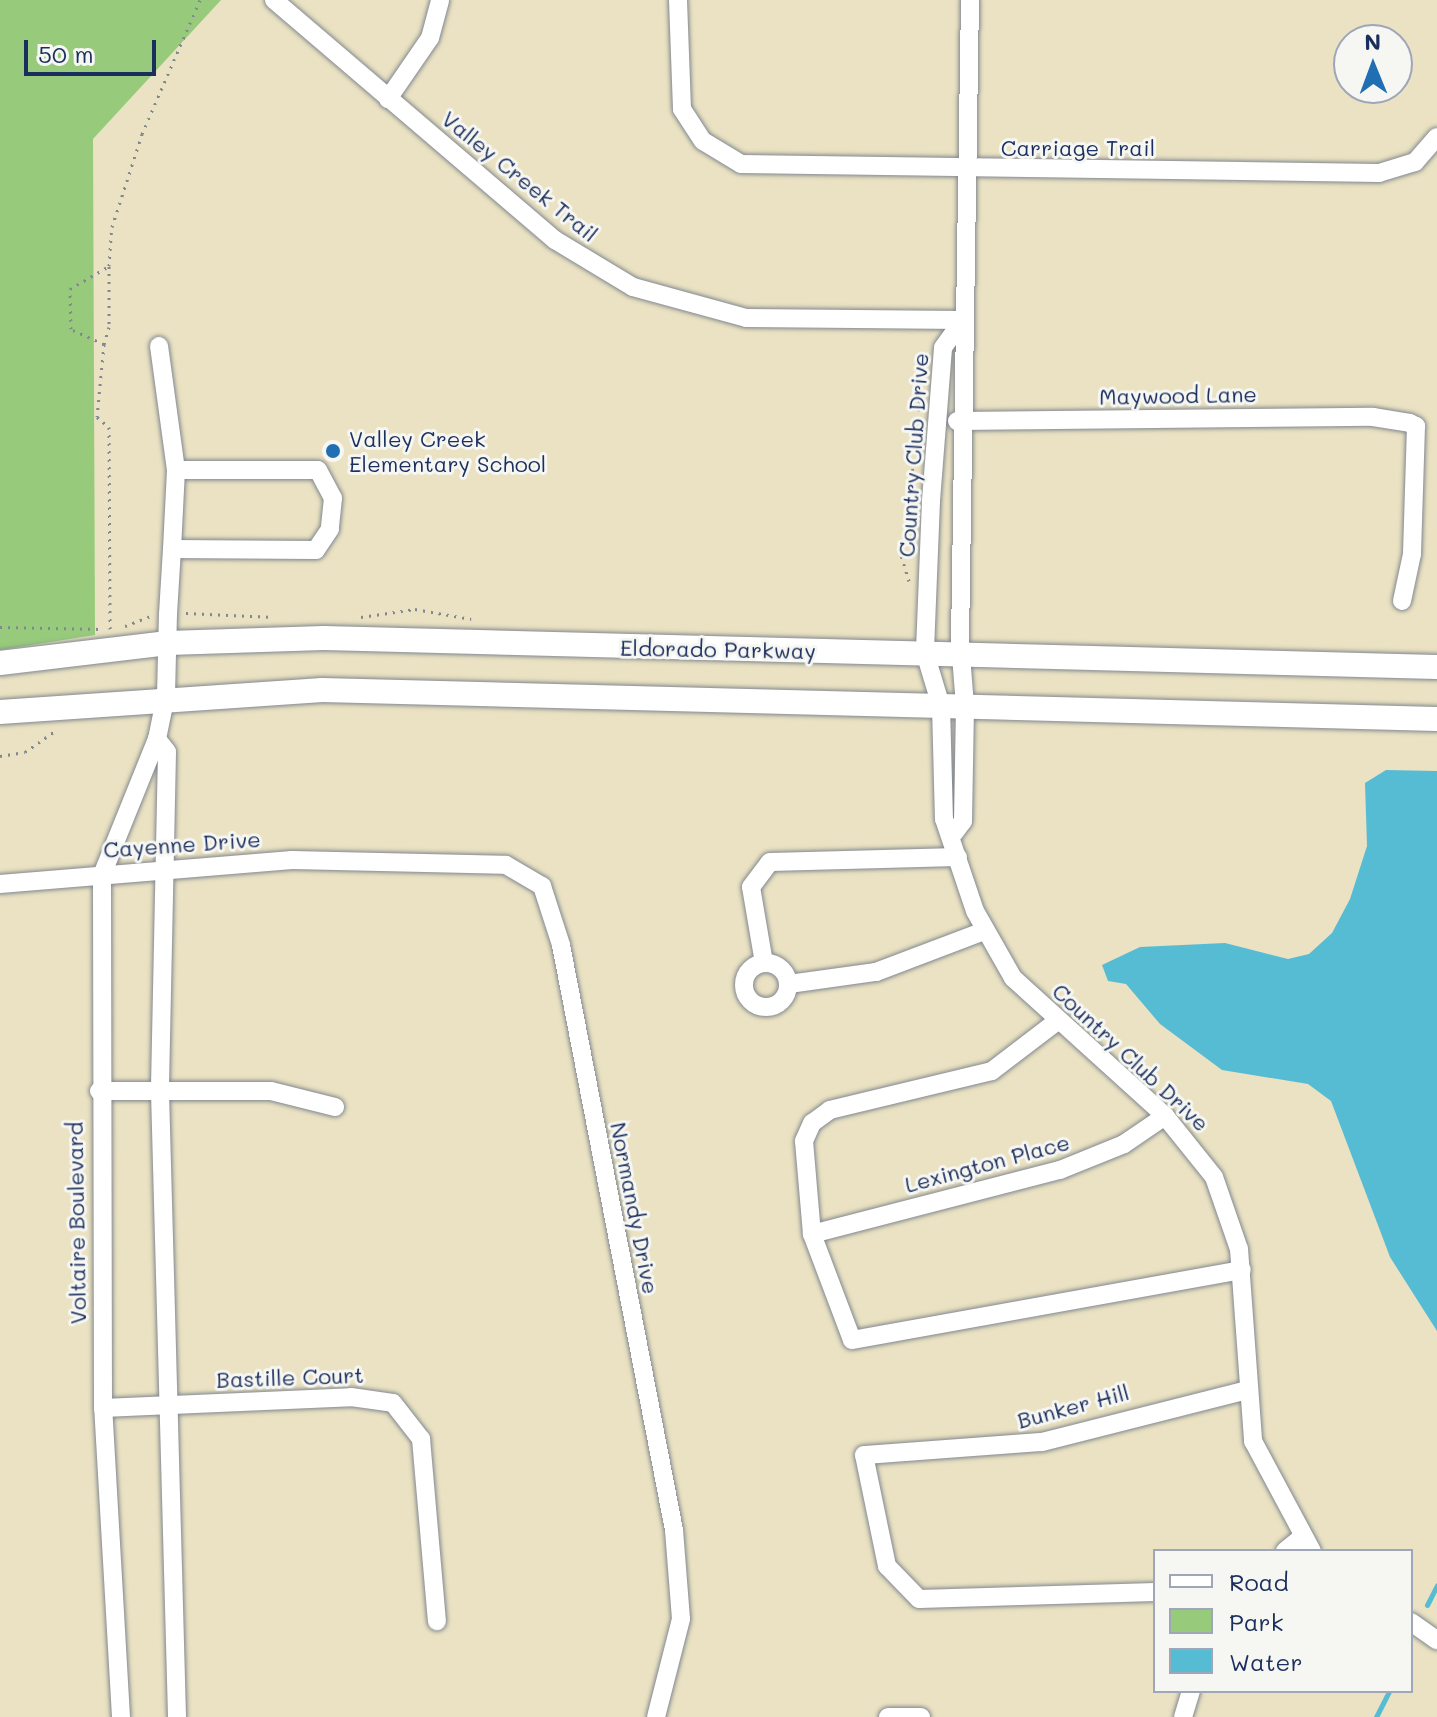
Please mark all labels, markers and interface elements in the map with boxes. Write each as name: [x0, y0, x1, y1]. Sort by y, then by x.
scale bar: [28, 24, 160, 74]
north arrow: [1333, 24, 1413, 104]
text: N: [1364, 27, 1381, 56]
text: 50 m: [38, 38, 94, 69]
street label: Valley Creek Trail: [437, 105, 603, 247]
street label: Carriage Trail: [1001, 135, 1155, 161]
street label: Country Club Drive: [893, 352, 933, 558]
street label: Maywood Lane: [1099, 380, 1257, 410]
place label: Valley Creek Elementary School: [349, 425, 546, 476]
marker: Valley Creek Elementary School: [324, 442, 342, 460]
street label: Eldorado Parkway: [620, 634, 816, 664]
street label: Cayenne Drive: [102, 825, 262, 863]
street label: Country Club Drive: [1047, 978, 1215, 1136]
street label: Normandy Drive: [605, 1120, 665, 1296]
street label: Voltaire Boulevard: [61, 1121, 91, 1325]
street label: Lexington Place: [902, 1128, 1072, 1198]
street label: Bastille Court: [216, 1361, 364, 1393]
street label: Bunker Hill: [1014, 1378, 1132, 1434]
legend: [1153, 1549, 1413, 1693]
text: Road: [1229, 1566, 1289, 1597]
text: Park: [1229, 1606, 1283, 1637]
text: Water: [1229, 1646, 1303, 1677]

